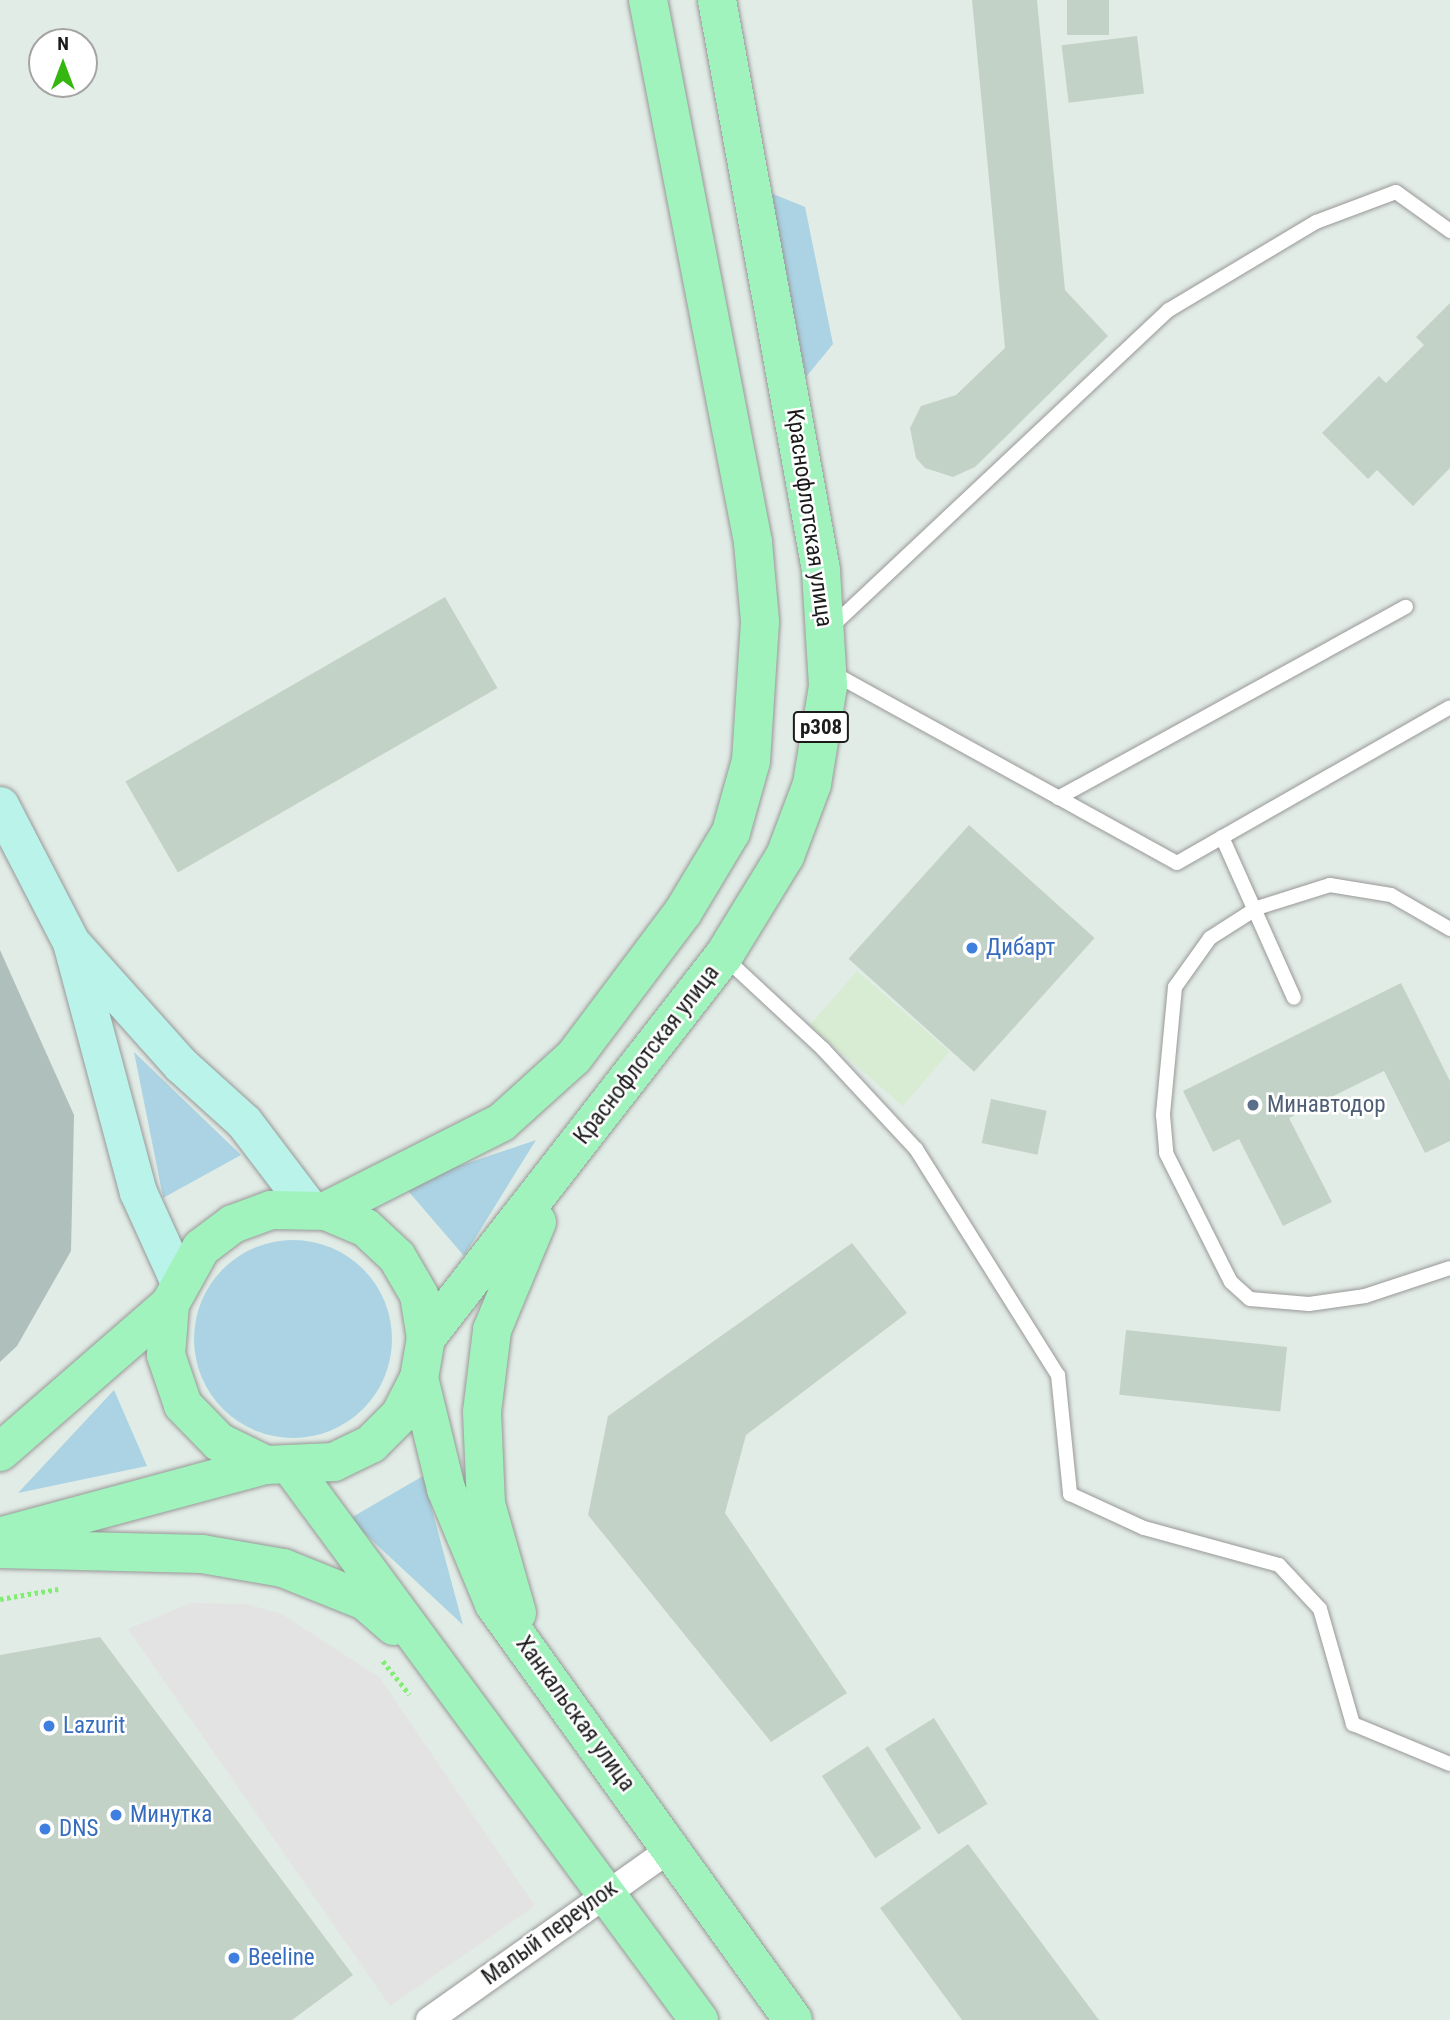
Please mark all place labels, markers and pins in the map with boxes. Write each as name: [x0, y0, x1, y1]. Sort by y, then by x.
place label: Дибарт: [986, 934, 1055, 962]
marker: Дибарт: [964, 940, 980, 956]
place label: Минавтодор: [1267, 1091, 1386, 1119]
marker: Минавтодор: [1245, 1097, 1261, 1113]
place label: Lazurit: [63, 1712, 125, 1740]
marker: Lazurit: [41, 1718, 57, 1734]
place label: Минутка: [130, 1801, 212, 1829]
marker: Минутка: [108, 1807, 124, 1823]
place label: DNS: [59, 1815, 98, 1843]
marker: DNS: [37, 1821, 53, 1837]
place label: Beeline: [248, 1944, 315, 1972]
marker: Beeline: [226, 1950, 242, 1966]

